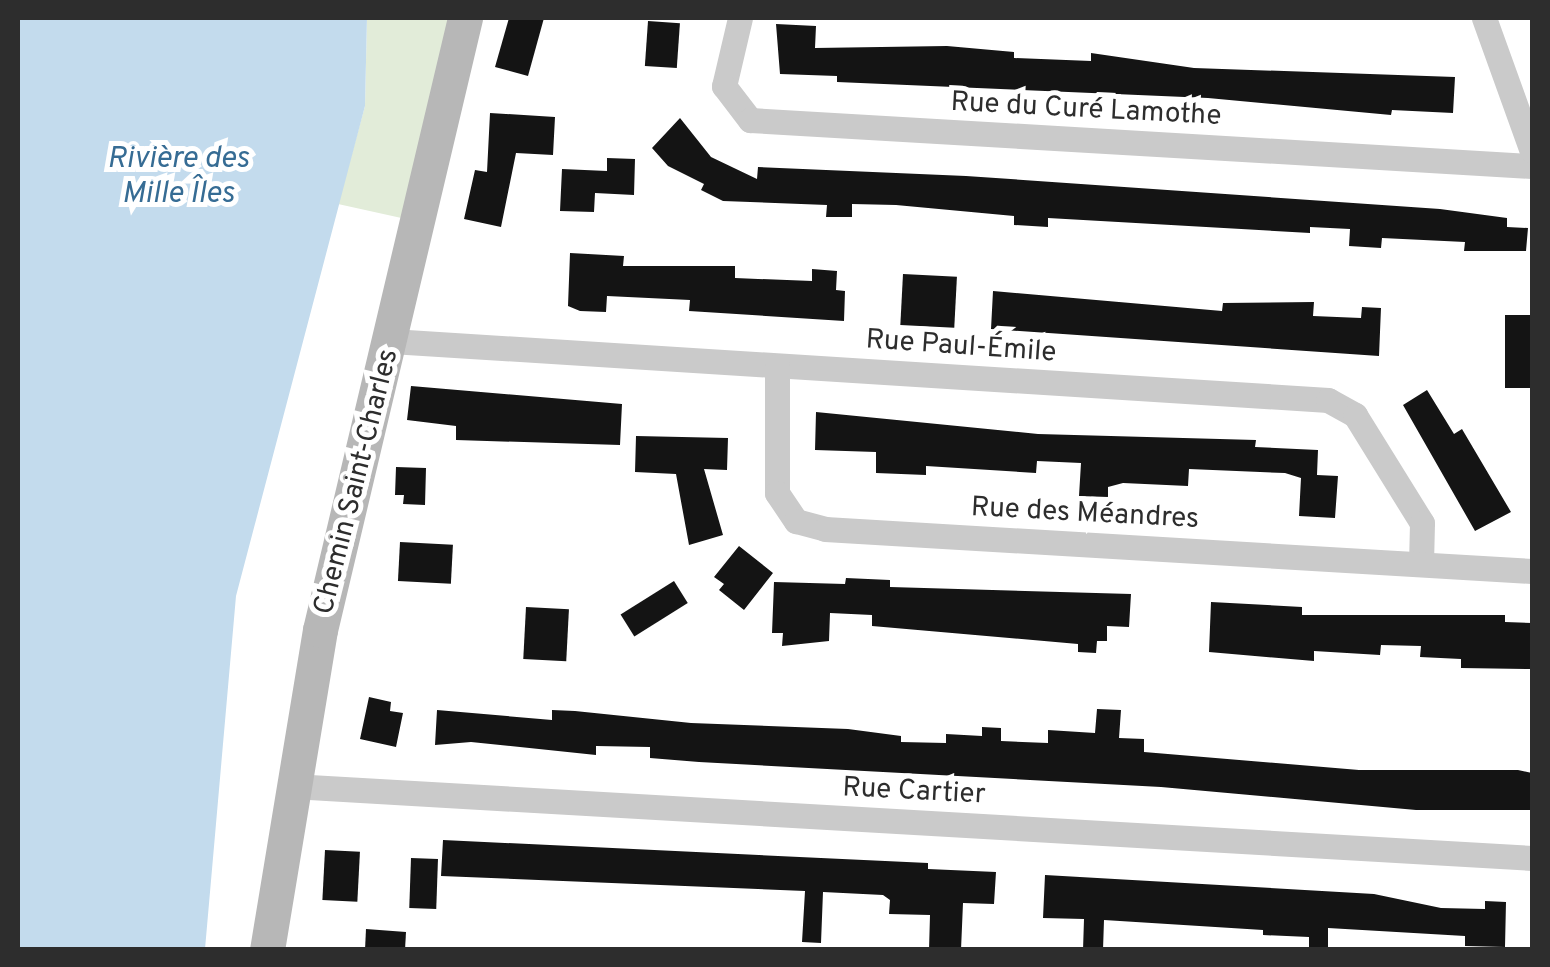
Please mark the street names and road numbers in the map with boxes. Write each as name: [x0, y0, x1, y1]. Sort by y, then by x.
street label: Rue du Curé Lamothe: [950, 86, 1222, 134]
street label: Rue Paul-Émile: [865, 324, 1057, 370]
street label: Chemin Saint-Charles: [308, 346, 406, 618]
street label: Rue des Méandres: [970, 491, 1200, 537]
street label: Rue Cartier: [842, 771, 986, 813]

